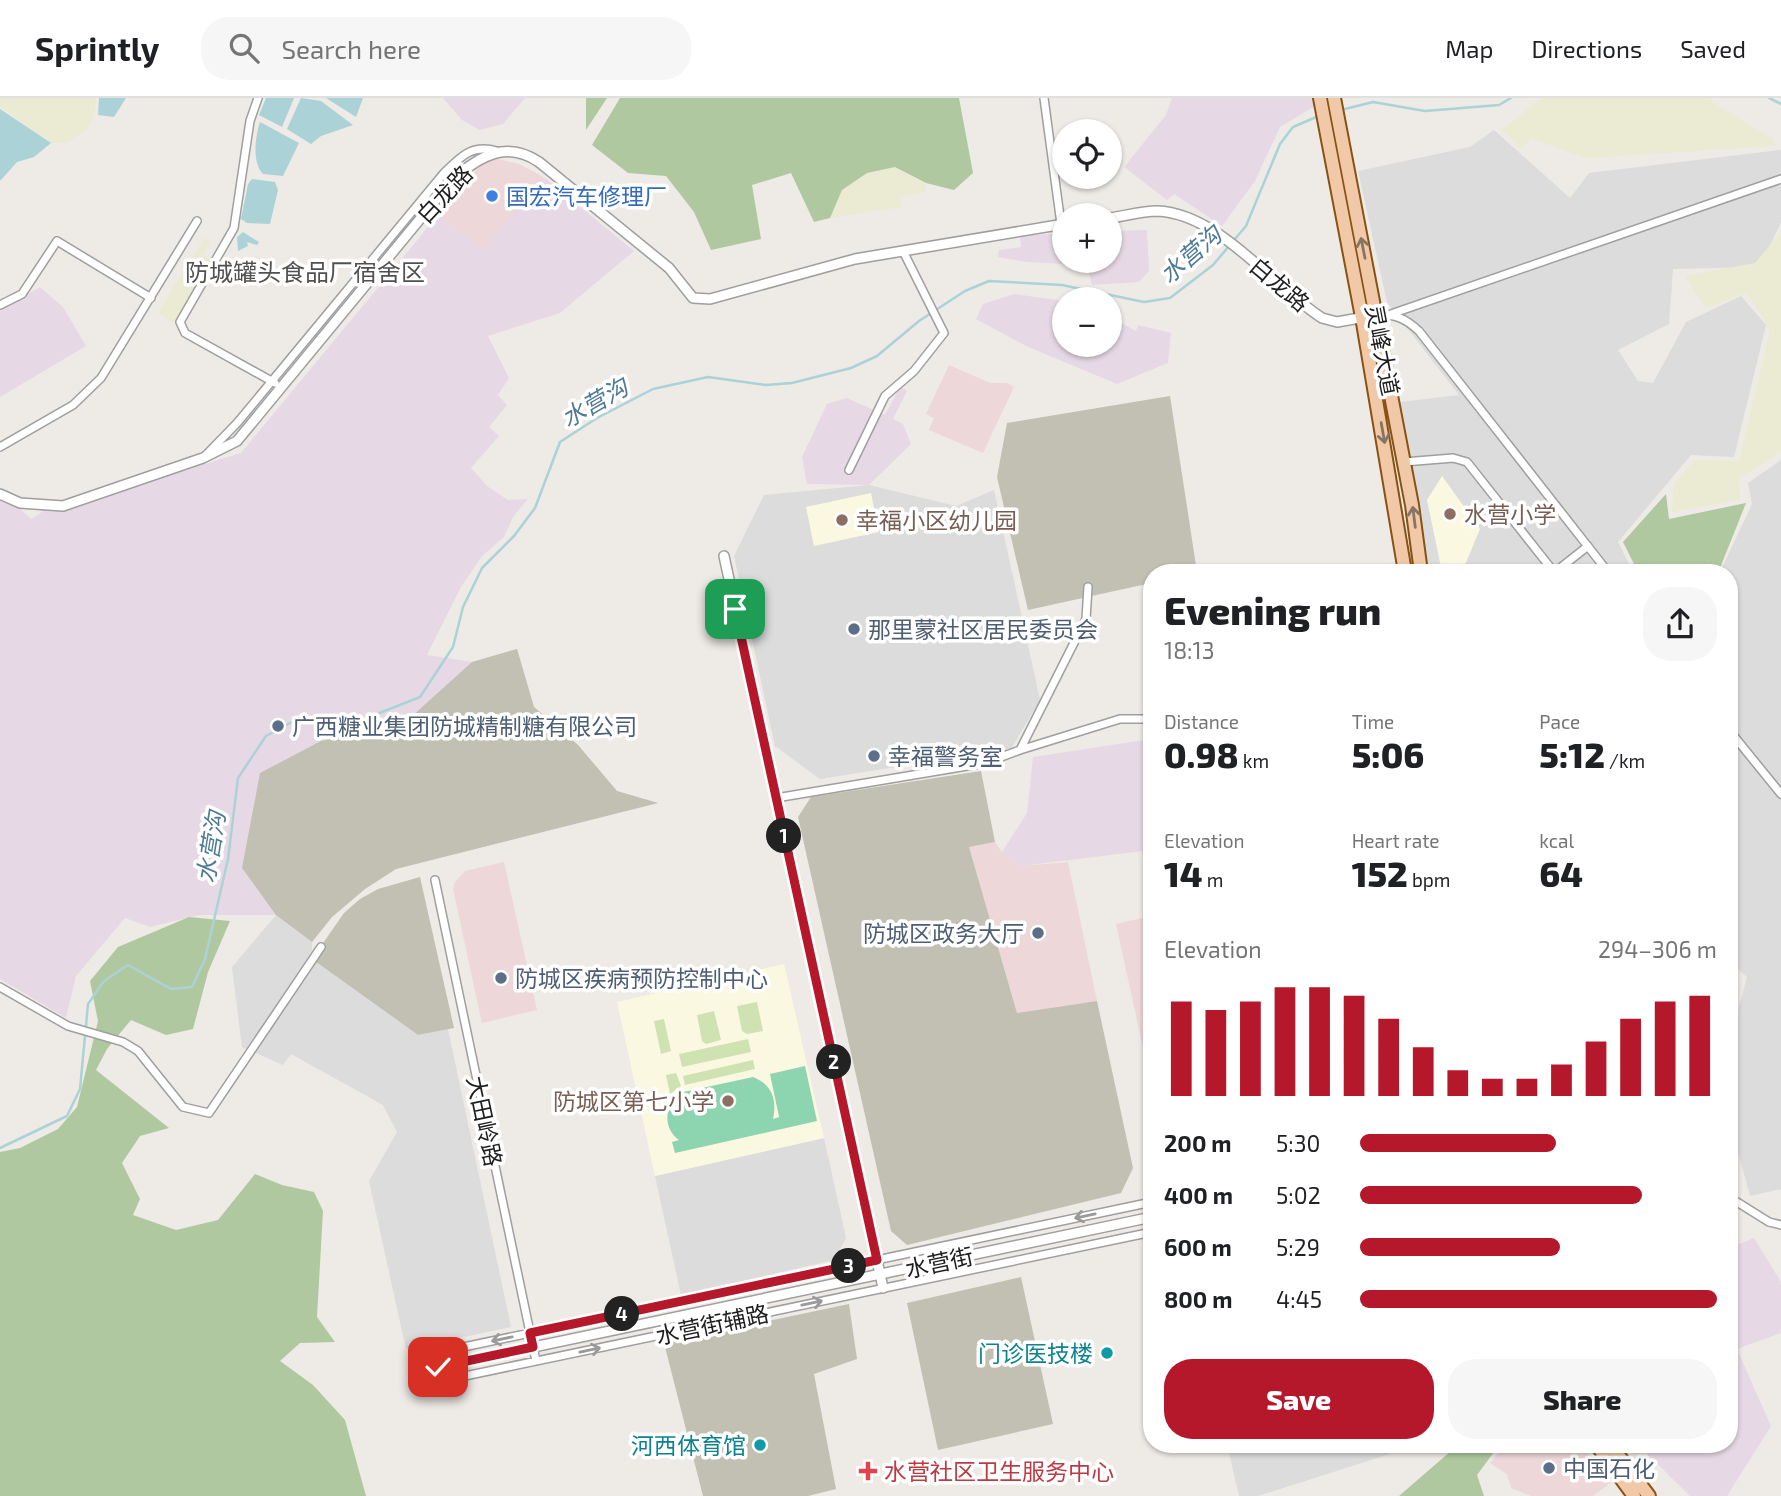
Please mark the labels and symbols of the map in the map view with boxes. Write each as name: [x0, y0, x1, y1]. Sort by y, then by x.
street label: 白龙路: [410, 159, 478, 229]
place label: 国宏汽车修理厂: [506, 182, 667, 210]
marker: 国宏汽车修理厂: [484, 188, 500, 204]
water label: 水营沟: [1153, 217, 1229, 289]
one-way arrow: [1356, 237, 1369, 260]
street label: 白龙路: [1245, 251, 1315, 317]
district label: 防城罐头食品厂宿舍区: [185, 257, 425, 286]
street label: 灵峰大道: [1360, 302, 1406, 398]
water label: 水营沟: [556, 370, 635, 433]
one-way arrow: [1377, 421, 1390, 444]
place label: 水营小学: [1464, 500, 1556, 528]
place label: 幸福小区幼儿园: [856, 506, 1017, 534]
one-way arrow: [1407, 506, 1420, 529]
marker: 水营小学: [1442, 506, 1458, 522]
marker: 幸福小区幼儿园: [834, 512, 850, 528]
pin: [705, 579, 765, 639]
place label: 那里蒙社区居民委员会: [868, 615, 1098, 643]
marker: 那里蒙社区居民委员会: [846, 621, 862, 637]
place label: 广西糖业集团防城精制糖有限公司: [292, 712, 637, 740]
marker: 广西糖业集团防城精制糖有限公司: [270, 718, 286, 734]
place label: 幸福警务室: [888, 742, 1003, 770]
marker: 幸福警务室: [866, 748, 882, 764]
water label: 水营沟: [190, 806, 230, 885]
pin: 1: [766, 818, 802, 854]
place label: 防城区政务大厅: [863, 919, 1024, 947]
marker: 防城区政务大厅: [1030, 925, 1046, 941]
place label: 防城区疾病预防控制中心: [515, 964, 768, 992]
marker: 防城区疾病预防控制中心: [493, 970, 509, 986]
pin: 2: [816, 1044, 852, 1080]
street label: 大田岭路: [462, 1073, 508, 1169]
place label: 防城区第七小学: [553, 1087, 714, 1115]
marker: 防城区第七小学: [720, 1093, 736, 1109]
one-way arrow: [1074, 1210, 1097, 1224]
street label: 水营街: [902, 1241, 976, 1283]
pin: 3: [832, 1248, 866, 1284]
pin: 4: [604, 1296, 640, 1332]
one-way arrow: [800, 1296, 823, 1309]
street label: 水营街辅路: [653, 1298, 771, 1350]
one-way arrow: [491, 1333, 514, 1346]
pin: [408, 1337, 468, 1397]
place label: 门诊医技楼: [978, 1339, 1093, 1367]
one-way arrow: [578, 1343, 601, 1357]
marker: 门诊医技楼: [1099, 1345, 1115, 1361]
place label: 河西体育馆: [631, 1431, 746, 1459]
marker: 河西体育馆: [752, 1437, 768, 1453]
place label: 中国石化: [1563, 1454, 1655, 1482]
place label: 水营社区卫生服务中心: [884, 1457, 1114, 1485]
marker: 中国石化: [1541, 1460, 1557, 1476]
marker: 水营社区卫生服务中心: [858, 1461, 878, 1481]

